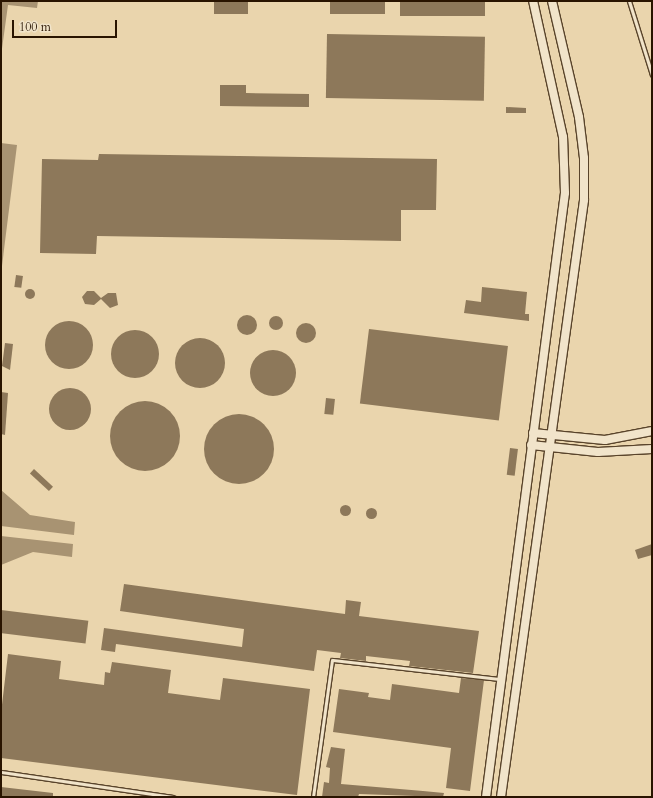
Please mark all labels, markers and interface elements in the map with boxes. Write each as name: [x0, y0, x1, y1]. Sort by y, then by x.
scale bar: [14, 12, 119, 38]
text: 100 m: [19, 19, 51, 35]

